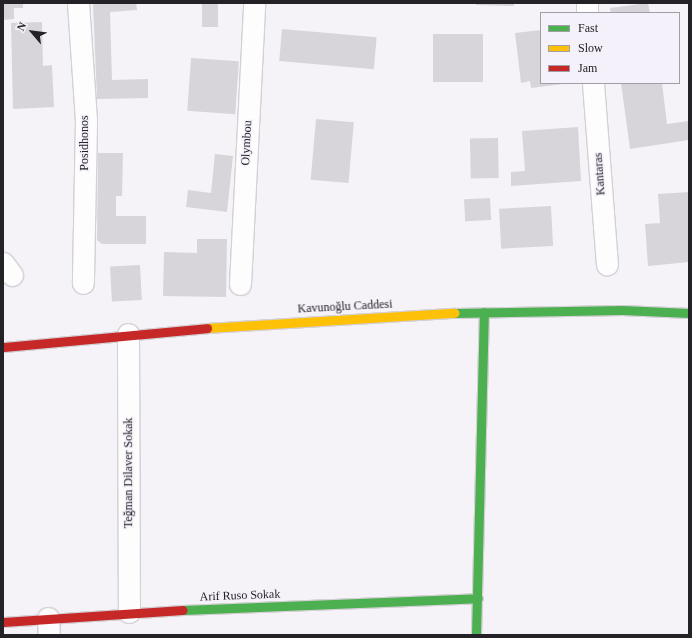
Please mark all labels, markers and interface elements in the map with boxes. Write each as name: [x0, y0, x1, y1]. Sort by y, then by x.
north arrow: [12, 12, 52, 52]
legend: [540, 12, 680, 84]
text: N: [14, 20, 29, 33]
text: Fast: [578, 21, 598, 35]
text: Slow: [578, 41, 603, 55]
text: Jam: [578, 61, 597, 75]
street label: Posidhonos: [78, 115, 92, 171]
street label: Olymbou: [239, 120, 255, 166]
street label: Kantaras: [591, 152, 609, 196]
street label: Kavunoğlu Caddesi: [297, 297, 393, 317]
street label: Teğman Dilaver Sokak: [122, 418, 136, 528]
street label: Arif Ruso Sokak: [199, 587, 281, 605]

